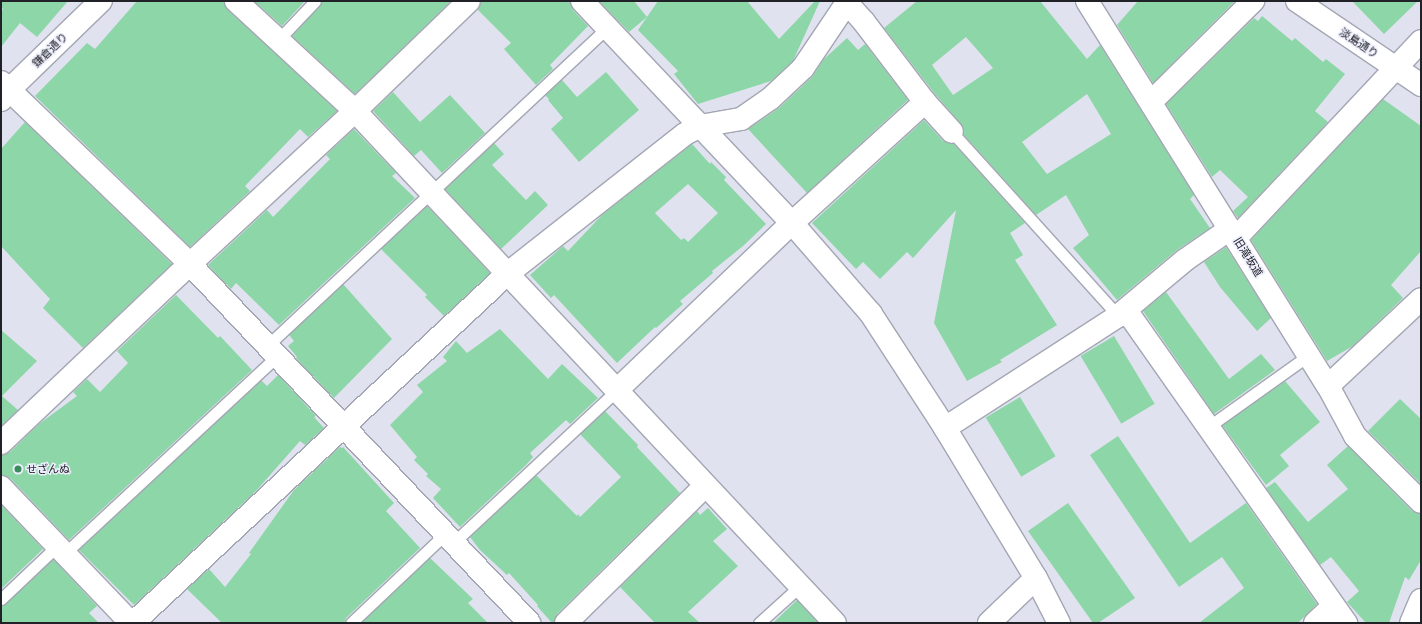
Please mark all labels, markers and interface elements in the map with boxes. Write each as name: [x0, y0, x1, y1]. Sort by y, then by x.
street label: 淡島通り: [1337, 25, 1381, 61]
street label: 鎌倉通り: [30, 30, 70, 70]
street label: 旧滝坂道: [1231, 235, 1265, 279]
place label: せざんぬ: [26, 462, 70, 476]
marker: せざんぬ: [13, 464, 23, 474]

